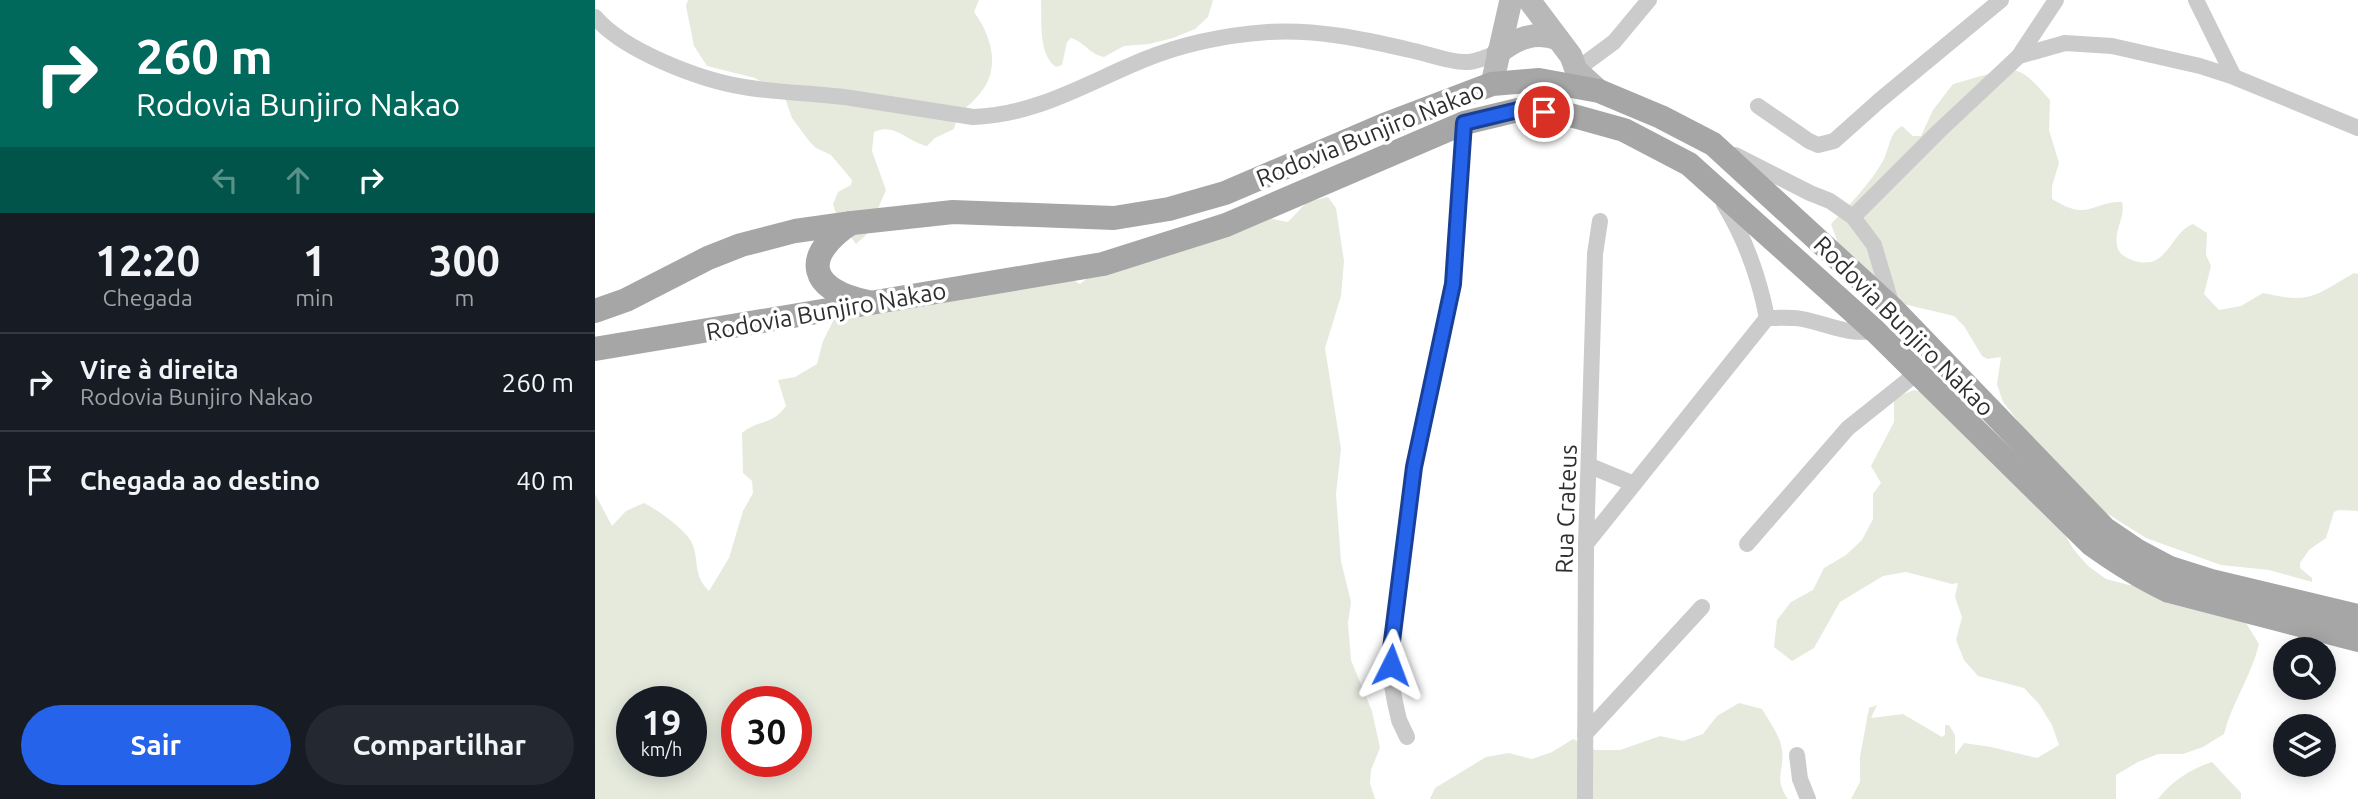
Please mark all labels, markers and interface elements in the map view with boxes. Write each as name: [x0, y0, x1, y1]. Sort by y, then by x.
icon: right: [21, 28, 112, 119]
text: 260 m: [136, 28, 273, 83]
street label: Rodovia Bunjiro Nakao: [1252, 76, 1488, 192]
pin: [1514, 82, 1574, 142]
text: Rodovia Bunjiro Nakao: [136, 86, 460, 122]
icon: arrive: [1525, 93, 1563, 131]
icon: left: [206, 161, 244, 199]
icon: ahead: [279, 161, 317, 199]
icon: right: [352, 161, 390, 199]
street label: Rodovia Bunjiro Nakao: [1808, 230, 2000, 422]
text: 12:20: [95, 237, 200, 284]
text: 1: [303, 237, 326, 284]
text: 300: [429, 237, 500, 284]
street label: Rodovia Bunjiro Nakao: [704, 277, 948, 345]
text: Chegada: [102, 285, 193, 310]
text: min: [295, 285, 334, 310]
text: m: [454, 285, 474, 310]
text: Vire à direita: [80, 355, 239, 384]
icon: right: [21, 363, 59, 401]
text: 260 m: [502, 368, 574, 397]
text: Rodovia Bunjiro Nakao: [80, 384, 313, 409]
street label: Rua Crateus: [1550, 444, 1582, 574]
icon: arrive: [21, 461, 59, 499]
text: Chegada ao destino: [80, 466, 320, 495]
text: 40 m: [516, 466, 574, 495]
position arrow: [1354, 628, 1428, 702]
map controls: [2273, 637, 2336, 777]
button: search: [2273, 637, 2336, 700]
speed limit sign: 30: [721, 686, 812, 777]
text: 19: [642, 702, 681, 742]
button: Sair: [21, 705, 291, 785]
button: Compartilhar: [305, 705, 574, 785]
button: layers: [2273, 714, 2336, 777]
text: km/h: [641, 739, 682, 759]

